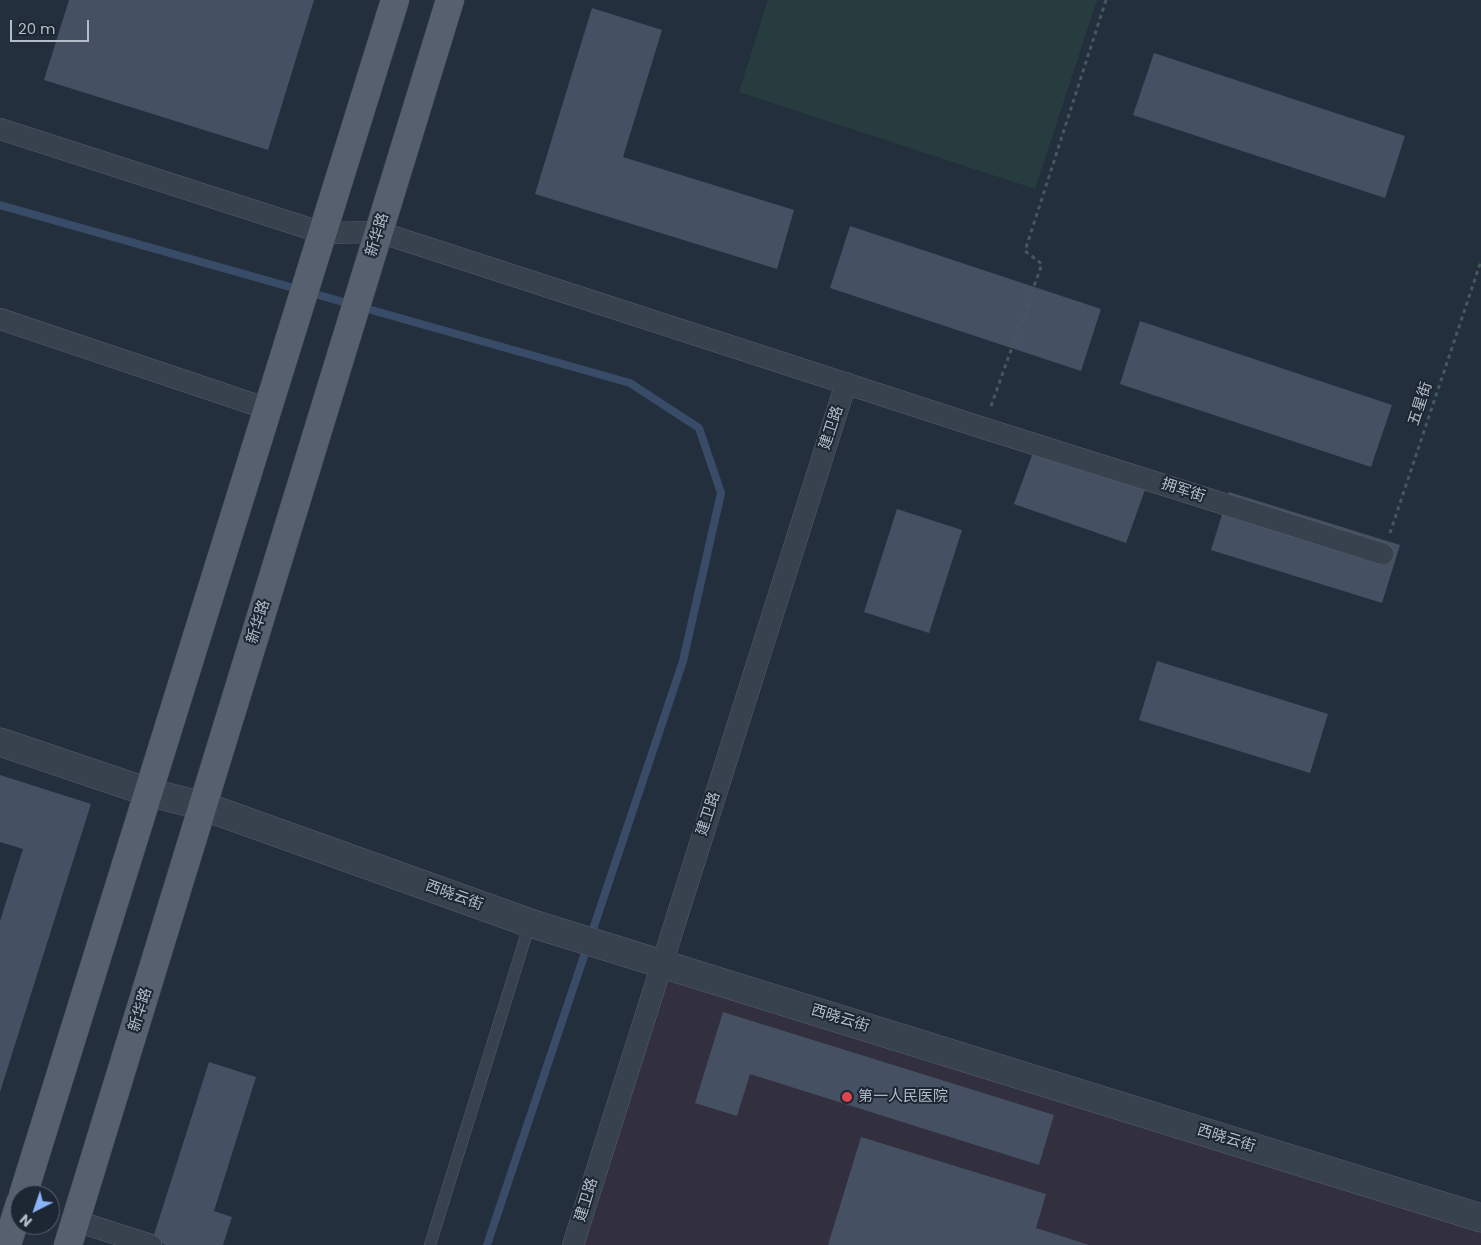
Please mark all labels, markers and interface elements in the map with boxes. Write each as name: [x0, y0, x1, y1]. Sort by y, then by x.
scale bar: [12, 10, 91, 42]
text: 20 m: [18, 18, 56, 39]
street label: 新华路: [363, 211, 393, 259]
street label: 五星街: [1405, 380, 1437, 428]
street label: 建卫路: [816, 404, 848, 452]
street label: 拥军街: [1159, 475, 1207, 507]
street label: 新华路: [244, 598, 274, 646]
street label: 建卫路: [693, 790, 725, 838]
street label: 西晓云街: [423, 877, 485, 915]
street label: 新华路: [126, 986, 156, 1034]
street label: 西晓云街: [809, 1002, 871, 1036]
place label: 第一人民医院: [858, 1088, 948, 1106]
marker: 第一人民医院: [840, 1090, 854, 1104]
street label: 西晓云街: [1195, 1122, 1257, 1156]
street label: 建卫路: [572, 1176, 602, 1224]
north arrow: [10, 1185, 60, 1235]
text: N: [15, 1210, 36, 1232]

